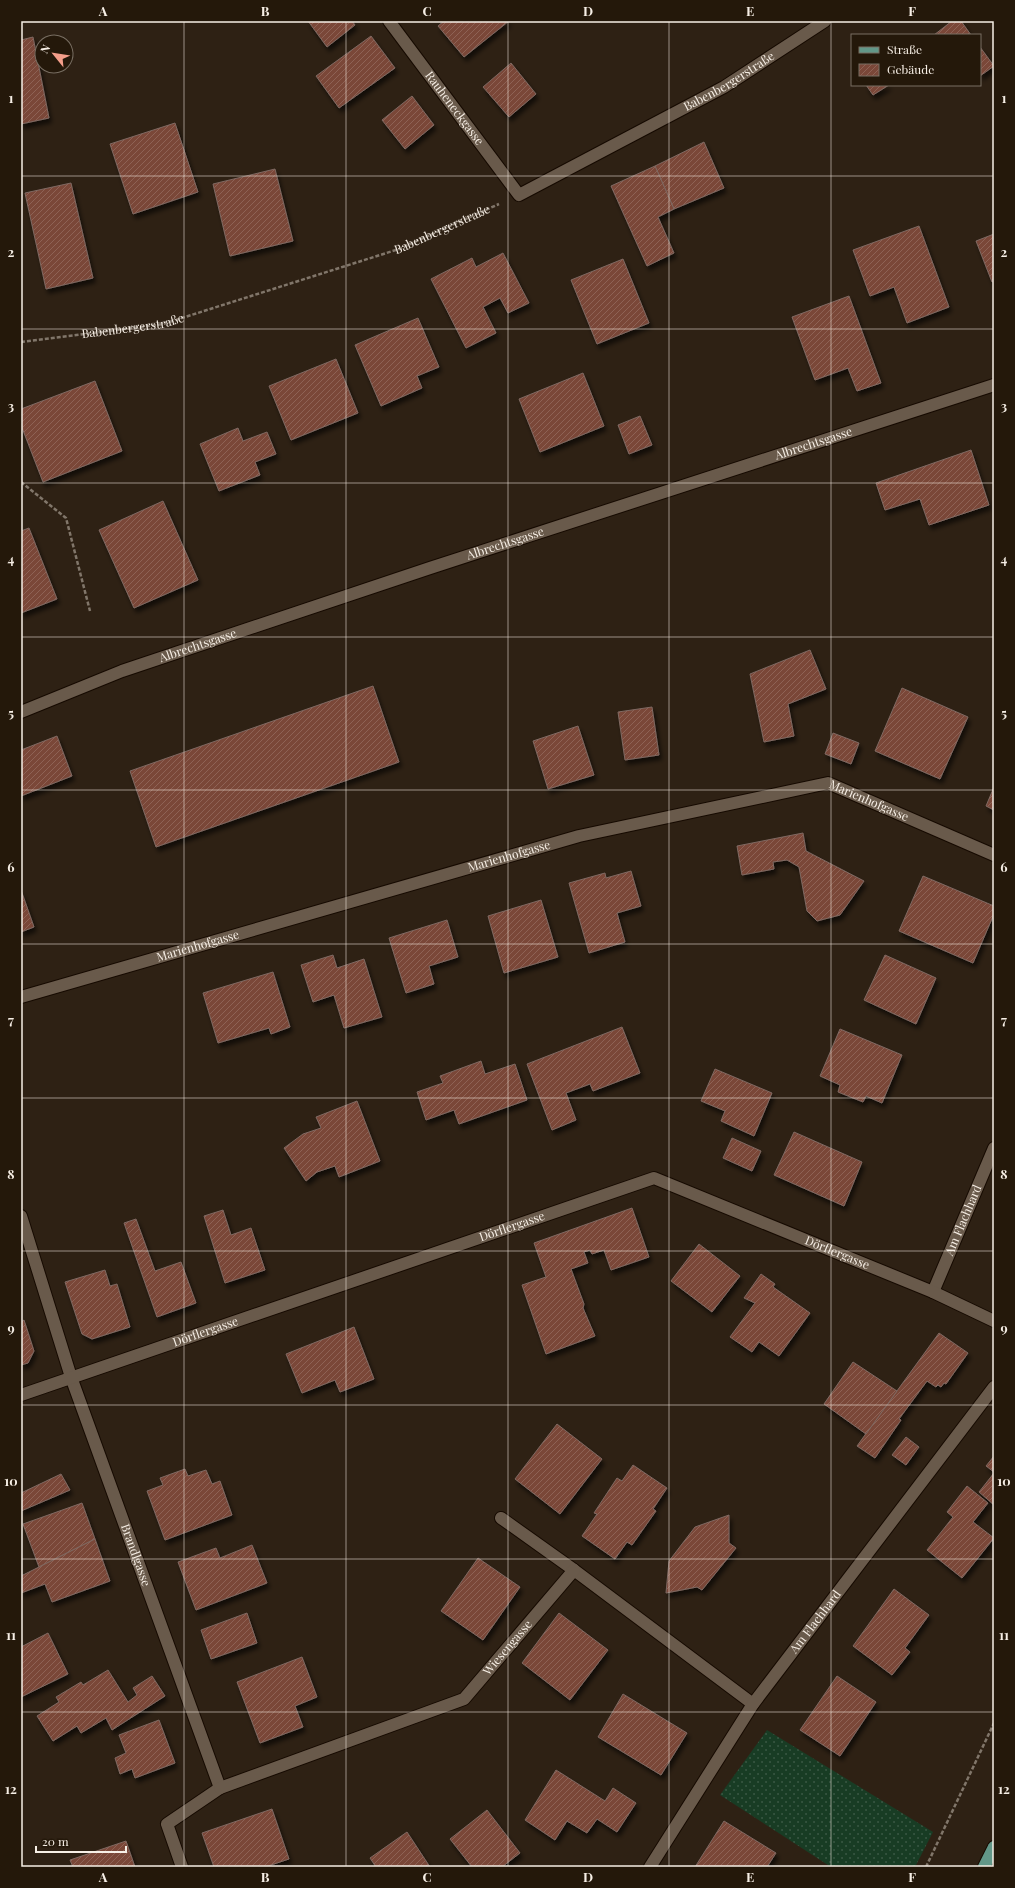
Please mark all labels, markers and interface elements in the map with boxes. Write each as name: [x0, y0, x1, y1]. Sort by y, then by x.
text: A: [98, 2, 108, 19]
text: B: [261, 2, 270, 19]
text: C: [422, 2, 432, 19]
text: D: [583, 2, 593, 19]
text: E: [746, 2, 754, 19]
text: F: [908, 2, 916, 19]
north arrow: [34, 34, 74, 74]
legend: [851, 34, 981, 86]
text: Straße: [887, 41, 922, 57]
text: N: [36, 42, 53, 56]
street label: Babenbergerstraße: [680, 47, 777, 114]
text: Gebäude: [887, 61, 934, 77]
street label: Rauheneckgasse: [422, 67, 488, 148]
text: 1: [9, 89, 14, 106]
text: 1: [1002, 89, 1007, 106]
street label: Babenbergerstraße: [392, 200, 492, 257]
text: 2: [8, 243, 15, 260]
text: 2: [1001, 243, 1008, 260]
street label: Babenbergerstraße: [81, 309, 186, 341]
text: 3: [8, 397, 14, 414]
text: 3: [1001, 397, 1007, 414]
street label: Albrechtsgasse: [772, 423, 854, 463]
street label: Albrechtsgasse: [463, 523, 546, 563]
text: 4: [8, 550, 15, 567]
text: 4: [1001, 550, 1008, 567]
street label: Albrechtsgasse: [156, 624, 238, 665]
text: 5: [8, 704, 14, 721]
text: 5: [1001, 704, 1007, 721]
street label: Marienhofgasse: [827, 776, 912, 824]
street label: Marienhofgasse: [466, 836, 552, 875]
text: 6: [7, 858, 15, 875]
text: 6: [1000, 858, 1008, 875]
street label: Marienhofgasse: [154, 926, 241, 965]
text: 7: [8, 1011, 14, 1028]
text: 7: [1001, 1011, 1007, 1028]
text: 8: [7, 1165, 15, 1182]
text: 8: [1000, 1165, 1008, 1182]
street label: Am Flachhard: [940, 1182, 985, 1259]
street label: Dörflergasse: [477, 1207, 547, 1244]
street label: Dörflergasse: [803, 1232, 872, 1272]
street label: Dörflergasse: [170, 1312, 240, 1349]
text: 9: [7, 1319, 15, 1336]
text: 9: [1000, 1319, 1008, 1336]
text: 10: [4, 1472, 18, 1489]
text: 10: [997, 1472, 1011, 1489]
street label: Brandlgasse: [118, 1521, 155, 1588]
street label: Am Flachhard: [785, 1586, 844, 1657]
street label: Wiesengasse: [478, 1616, 535, 1679]
text: 11: [6, 1626, 16, 1643]
text: 11: [999, 1626, 1009, 1643]
text: 12: [5, 1780, 17, 1797]
text: 12: [998, 1780, 1010, 1797]
scale bar: [36, 1828, 126, 1854]
text: 20 m: [42, 1833, 69, 1849]
text: A: [98, 1868, 108, 1885]
text: B: [261, 1868, 270, 1885]
text: C: [422, 1868, 432, 1885]
text: D: [583, 1868, 593, 1885]
text: E: [746, 1868, 754, 1885]
text: F: [908, 1868, 916, 1885]

